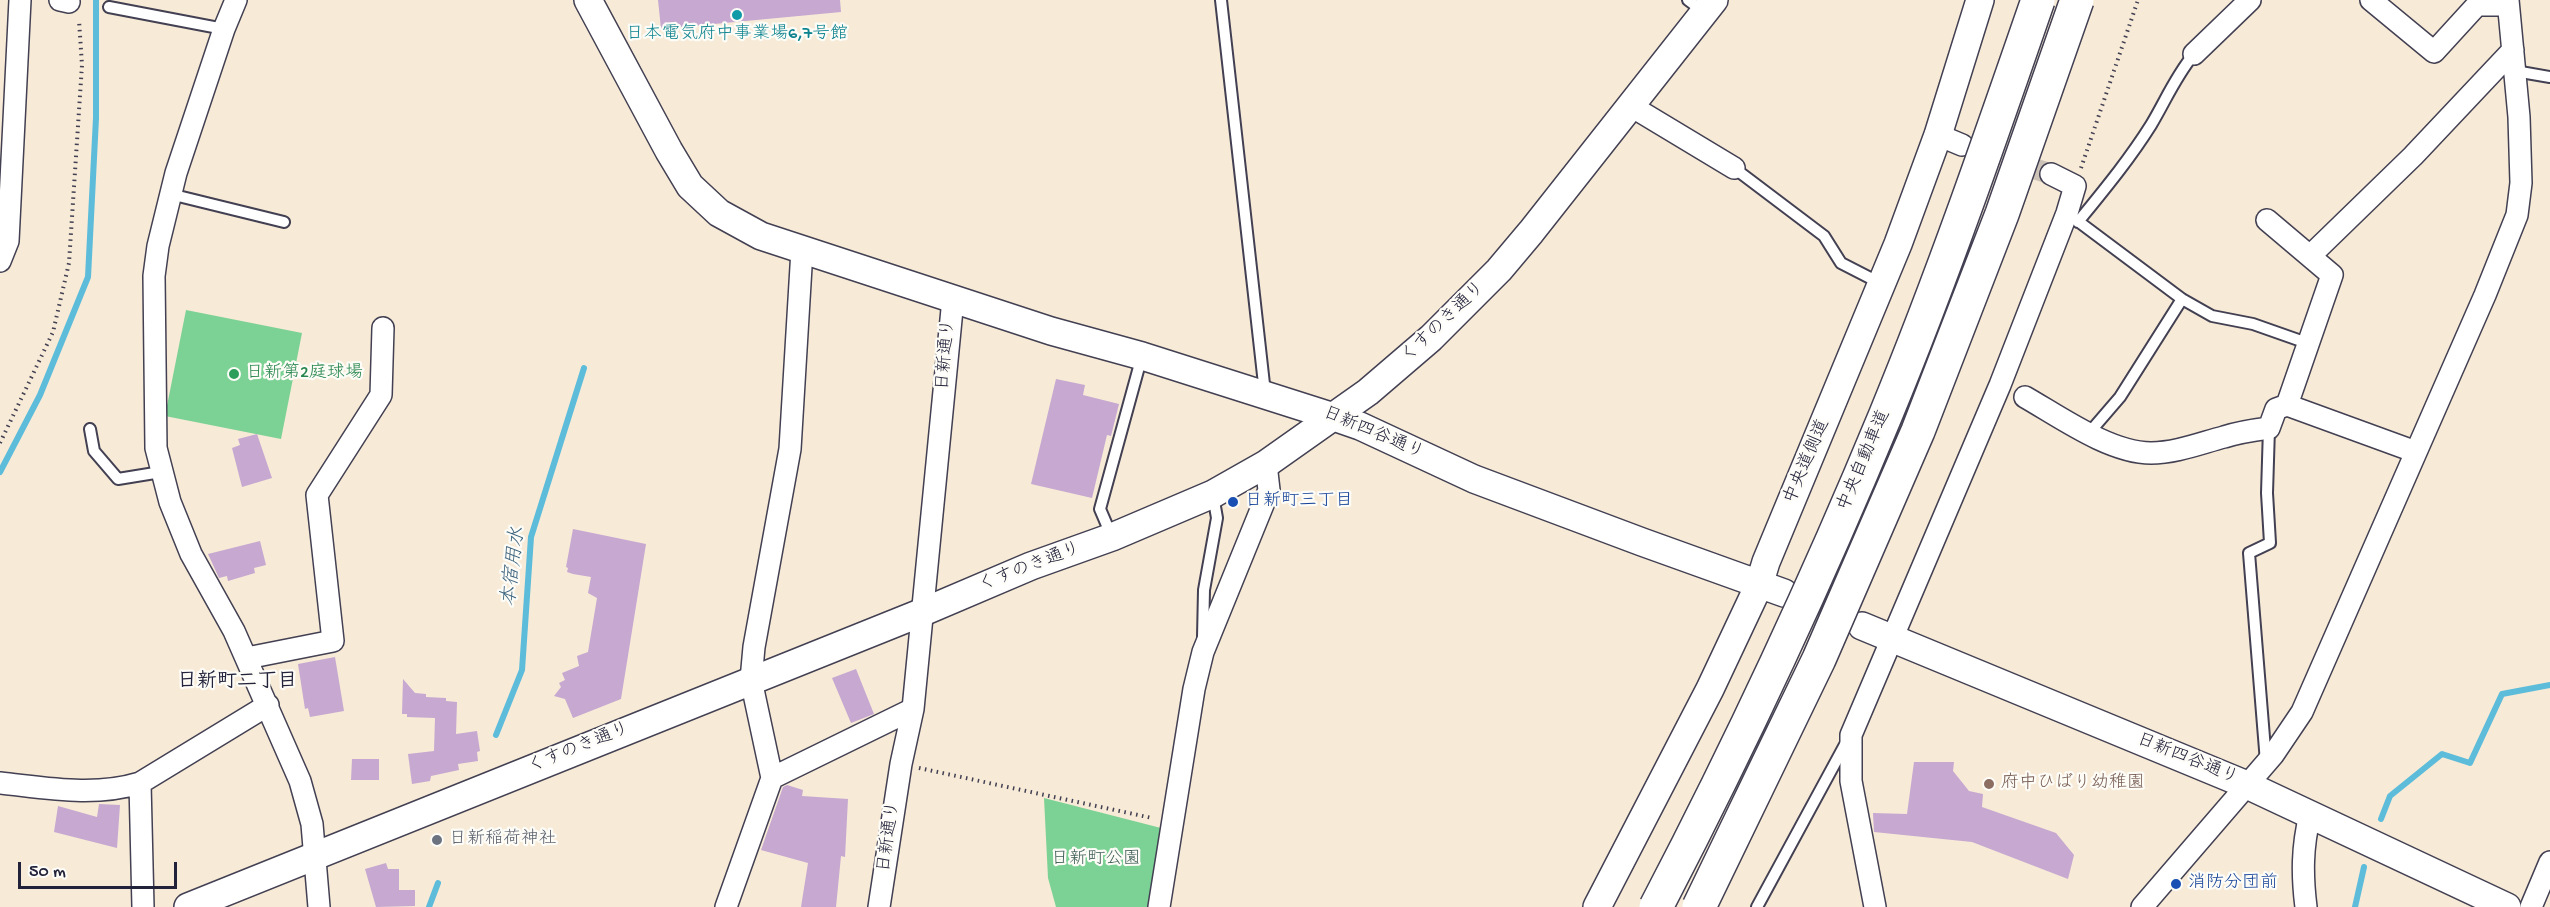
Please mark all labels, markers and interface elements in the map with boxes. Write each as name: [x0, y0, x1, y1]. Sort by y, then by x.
marker: 日本電気府中事業場6,7号館: [730, 8, 744, 22]
place label: 日本電気府中事業場6,7号館: [626, 24, 848, 46]
street label: くすのき通り: [1398, 278, 1490, 368]
street label: 日新通り: [933, 318, 961, 392]
place label: 日新第2庭球場: [246, 363, 363, 385]
marker: 日新第2庭球場: [227, 367, 241, 381]
street label: 日新四谷通り: [1319, 403, 1427, 465]
street label: 中央自動車道: [1834, 407, 1896, 515]
street label: 中央道側道: [1780, 416, 1836, 508]
place label: 日新町三丁目: [1245, 491, 1353, 513]
marker: 日新町三丁目: [1226, 495, 1240, 509]
water label: 本宿用水: [498, 526, 532, 608]
street label: くすのき通り: [976, 539, 1084, 597]
district label: 日新町二丁目: [177, 671, 297, 695]
street label: くすのき通り: [525, 719, 633, 779]
street label: 日新四谷通り: [2133, 730, 2241, 790]
place label: 府中ひばり幼稚園: [2001, 773, 2145, 795]
marker: 府中ひばり幼稚園: [1982, 777, 1996, 791]
street label: 日新通り: [874, 800, 906, 874]
place label: 日新稲荷神社: [449, 829, 557, 851]
marker: 日新稲荷神社: [430, 833, 444, 847]
park label: 日新町公園: [1051, 849, 1141, 871]
scale bar: [21, 850, 180, 888]
text: 50 m: [29, 862, 66, 883]
place label: 消防分団前: [2188, 873, 2278, 895]
marker: 消防分団前: [2169, 877, 2183, 891]

